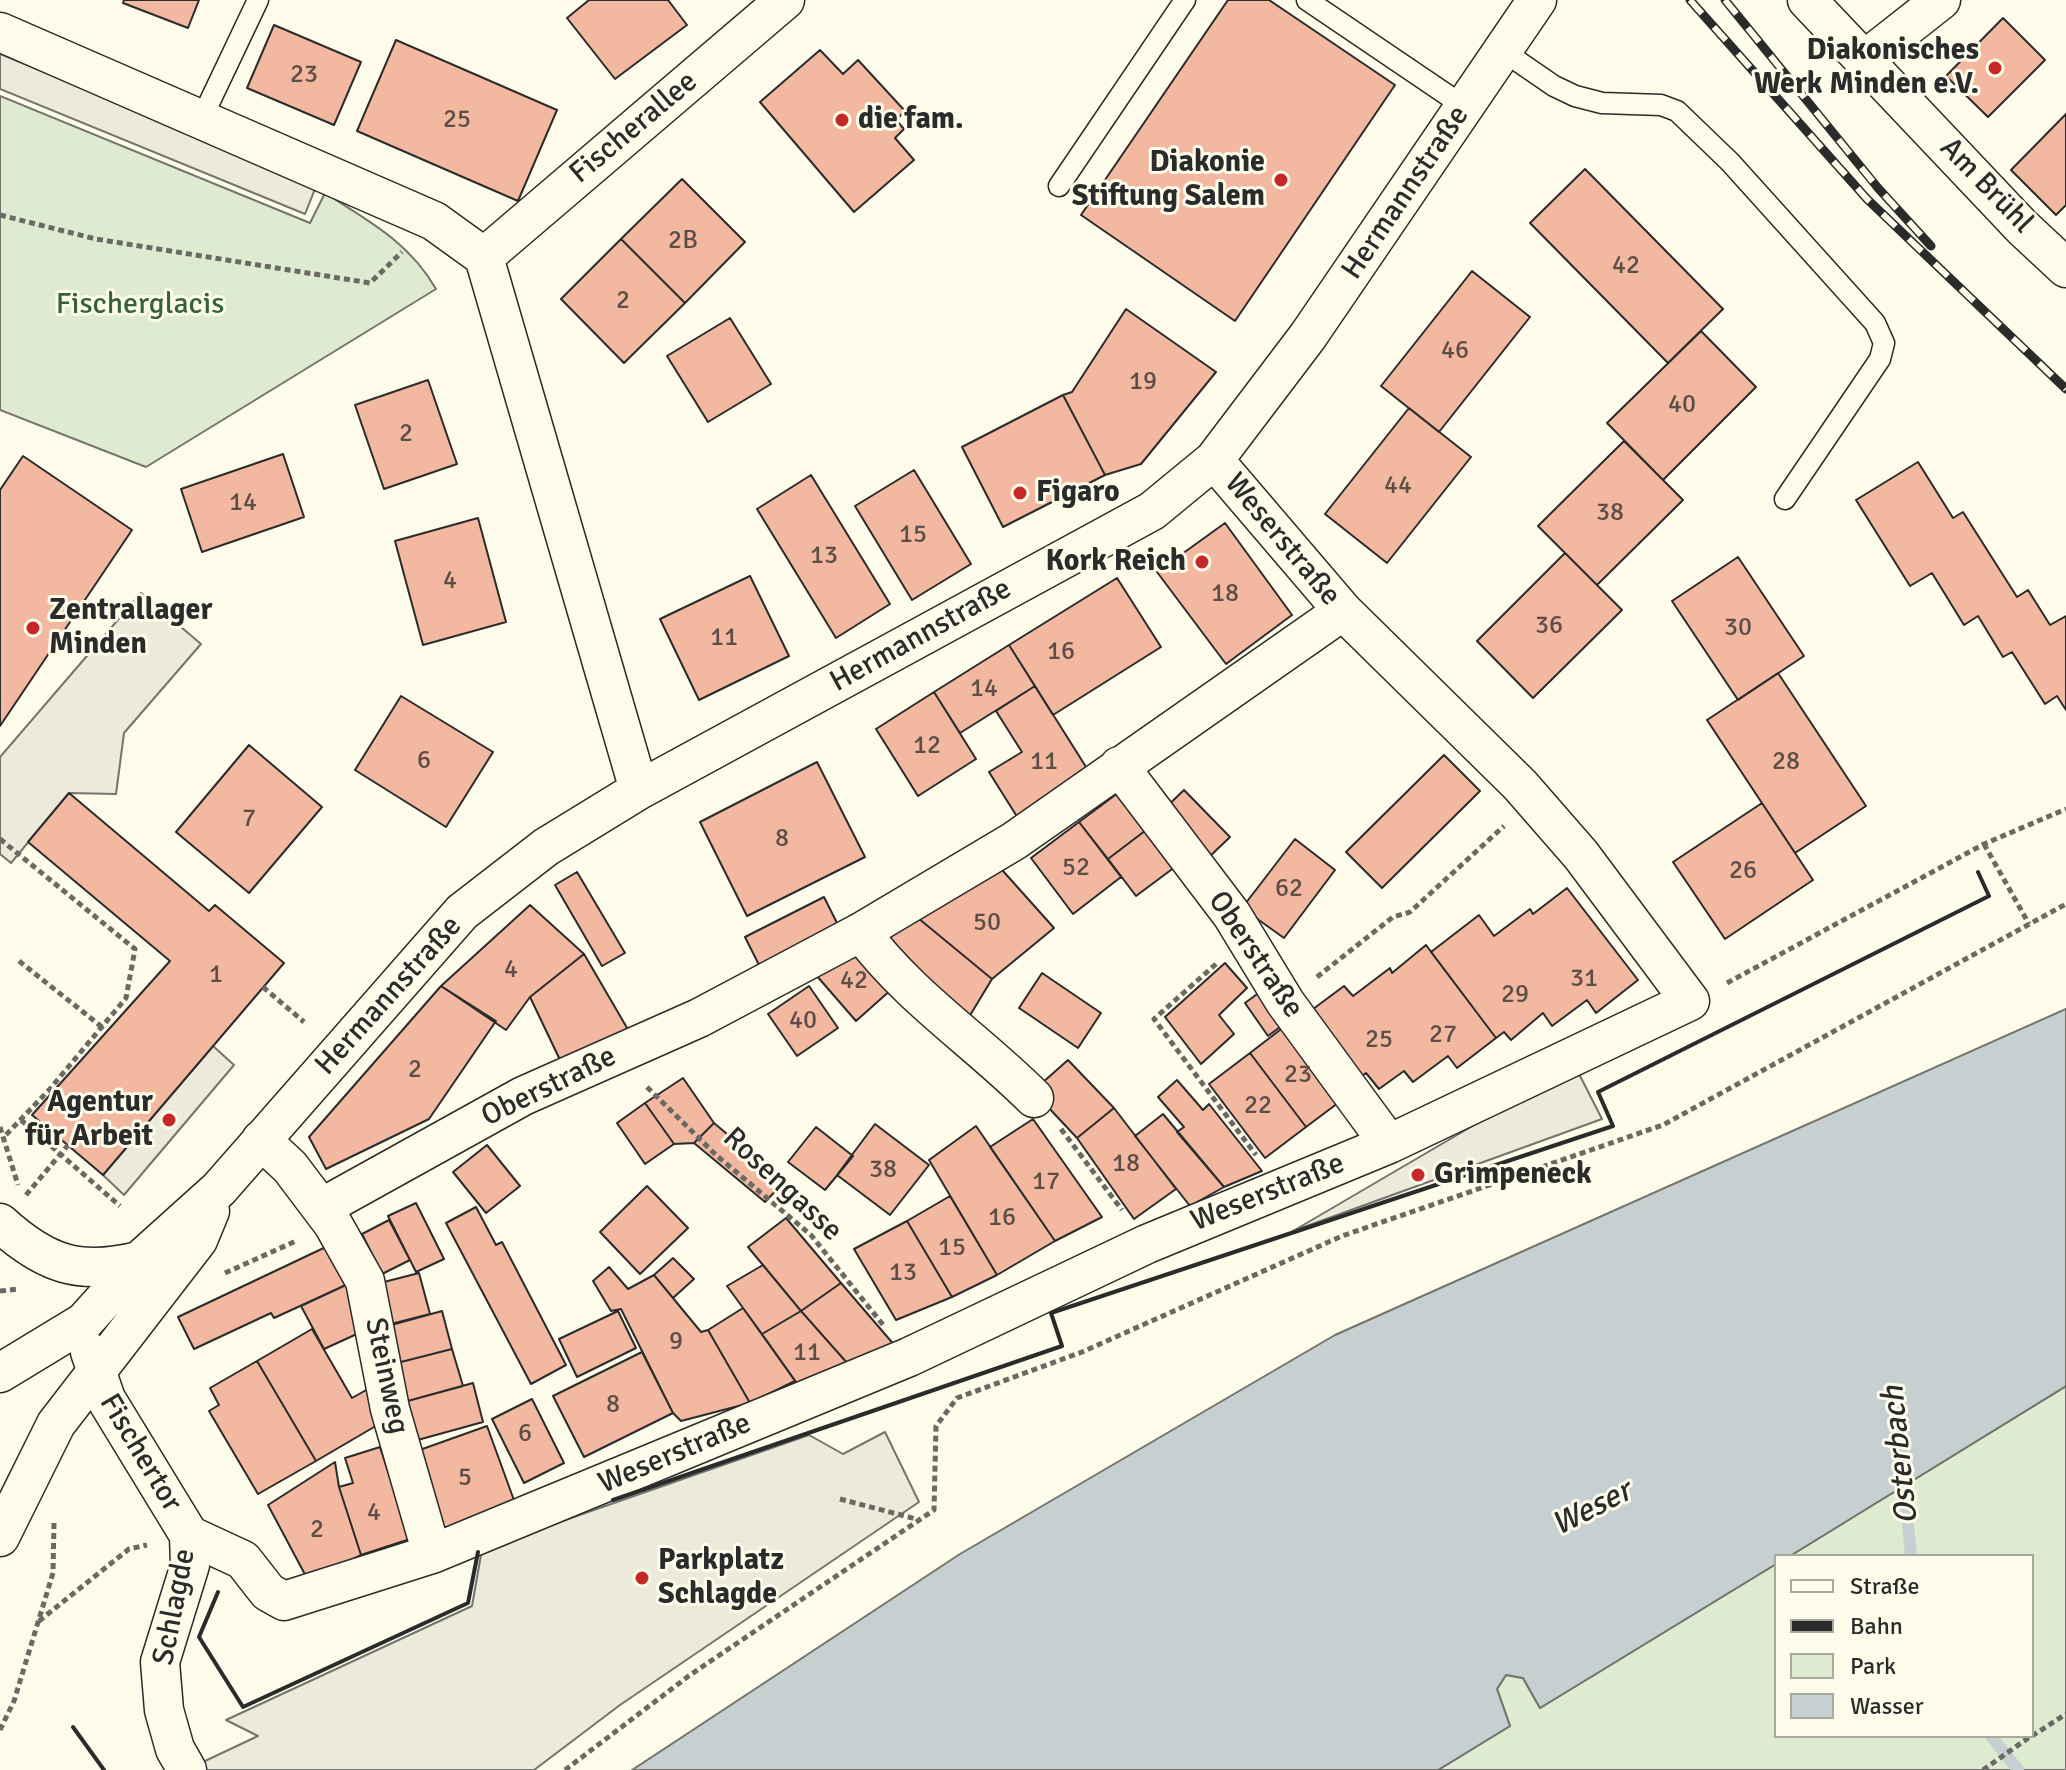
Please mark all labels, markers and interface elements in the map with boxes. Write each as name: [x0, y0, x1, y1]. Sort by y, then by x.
place label: Diakonisches Werk Minden e.V.: [1754, 33, 1979, 104]
house number: 23: [290, 59, 318, 91]
marker: Diakonisches Werk Minden e.V.: [1986, 59, 2004, 77]
street label: Fischerallee: [563, 64, 705, 192]
street label: Hermannstraße: [1335, 99, 1477, 287]
place label: die fam.: [858, 102, 964, 138]
house number: 25: [443, 104, 471, 136]
marker: die fam.: [833, 111, 851, 129]
street label: Am Brühl: [1932, 131, 2040, 241]
place label: Diakonie Stiftung Salem: [1072, 145, 1265, 216]
marker: Diakonie Stiftung Salem: [1272, 171, 1290, 189]
house number: 2B: [668, 225, 698, 257]
house number: 42: [1612, 250, 1640, 282]
house number: 2: [616, 285, 630, 317]
park label: Fischerglacis: [56, 287, 224, 323]
house number: 46: [1441, 335, 1469, 367]
house number: 19: [1129, 366, 1157, 398]
house number: 40: [1668, 389, 1696, 421]
house number: 2: [399, 418, 413, 450]
street label: Weserstraße: [1216, 466, 1348, 614]
house number: 44: [1384, 470, 1412, 502]
place label: Figaro: [1036, 475, 1120, 511]
marker: Figaro: [1011, 484, 1029, 502]
house number: 14: [229, 487, 257, 519]
house number: 38: [1596, 497, 1624, 529]
house number: 15: [899, 519, 927, 551]
house number: 13: [810, 540, 838, 572]
place label: Kork Reich: [1046, 544, 1186, 580]
marker: Kork Reich: [1193, 553, 1211, 571]
house number: 4: [443, 565, 457, 597]
street label: Hermannstraße: [824, 571, 1018, 701]
house number: 18: [1211, 578, 1239, 610]
place label: Zentrallager Minden: [49, 593, 212, 664]
house number: 36: [1535, 610, 1563, 642]
house number: 30: [1724, 612, 1752, 644]
marker: Zentrallager Minden: [24, 619, 42, 637]
house number: 11: [710, 622, 738, 654]
house number: 16: [1047, 636, 1075, 668]
house number: 14: [970, 673, 998, 705]
house number: 12: [913, 730, 941, 762]
house number: 6: [417, 745, 431, 777]
house number: 11: [1030, 746, 1058, 778]
house number: 28: [1772, 746, 1800, 778]
house number: 7: [242, 803, 256, 835]
house number: 8: [775, 823, 789, 855]
house number: 52: [1062, 852, 1090, 884]
house number: 26: [1729, 855, 1757, 887]
house number: 62: [1275, 873, 1303, 905]
street label: Oberstraße: [1200, 885, 1310, 1025]
house number: 50: [973, 907, 1001, 939]
street label: Hermannstraße: [308, 909, 470, 1083]
house number: 4: [504, 954, 518, 986]
house number: 1: [209, 959, 223, 991]
house number: 31: [1570, 963, 1598, 995]
house number: 42: [840, 965, 868, 997]
house number: 29: [1501, 979, 1529, 1011]
house number: 40: [789, 1005, 817, 1037]
house number: 27: [1429, 1019, 1457, 1051]
house number: 25: [1365, 1024, 1393, 1056]
street label: Oberstraße: [476, 1039, 622, 1135]
house number: 2: [408, 1054, 422, 1086]
house number: 23: [1284, 1059, 1312, 1091]
place label: Agentur für Arbeit: [25, 1085, 153, 1156]
house number: 22: [1244, 1090, 1272, 1122]
marker: Agentur für Arbeit: [160, 1111, 178, 1129]
street label: Rosengasse: [715, 1121, 849, 1249]
street label: Weserstraße: [1186, 1146, 1350, 1240]
house number: 18: [1112, 1148, 1140, 1180]
house number: 38: [869, 1154, 897, 1186]
place label: Grimpeneck: [1434, 1157, 1592, 1193]
house number: 17: [1032, 1166, 1060, 1198]
marker: Grimpeneck: [1409, 1166, 1427, 1184]
house number: 16: [988, 1202, 1016, 1234]
house number: 15: [938, 1232, 966, 1264]
house number: 13: [889, 1257, 917, 1289]
street label: Steinweg: [356, 1315, 416, 1437]
house number: 9: [669, 1326, 683, 1358]
house number: 11: [793, 1337, 821, 1369]
water label: Osterbach: [1875, 1384, 1927, 1526]
street label: Fischertor: [91, 1388, 189, 1518]
house number: 8: [606, 1389, 620, 1421]
street label: Weserstraße: [593, 1406, 757, 1502]
house number: 6: [518, 1418, 532, 1450]
house number: 5: [458, 1462, 472, 1494]
water label: Weser: [1546, 1473, 1638, 1545]
house number: 4: [367, 1497, 381, 1529]
house number: 2: [310, 1514, 324, 1546]
place label: Parkplatz Schlagde: [658, 1543, 784, 1614]
street label: Schlagde: [146, 1546, 204, 1668]
legend: [1774, 1554, 2034, 1738]
marker: Parkplatz Schlagde: [633, 1569, 651, 1587]
text: Straße: [1850, 1571, 1920, 1601]
text: Bahn: [1850, 1611, 1903, 1641]
text: Park: [1850, 1651, 1896, 1681]
text: Wasser: [1850, 1691, 1924, 1721]

